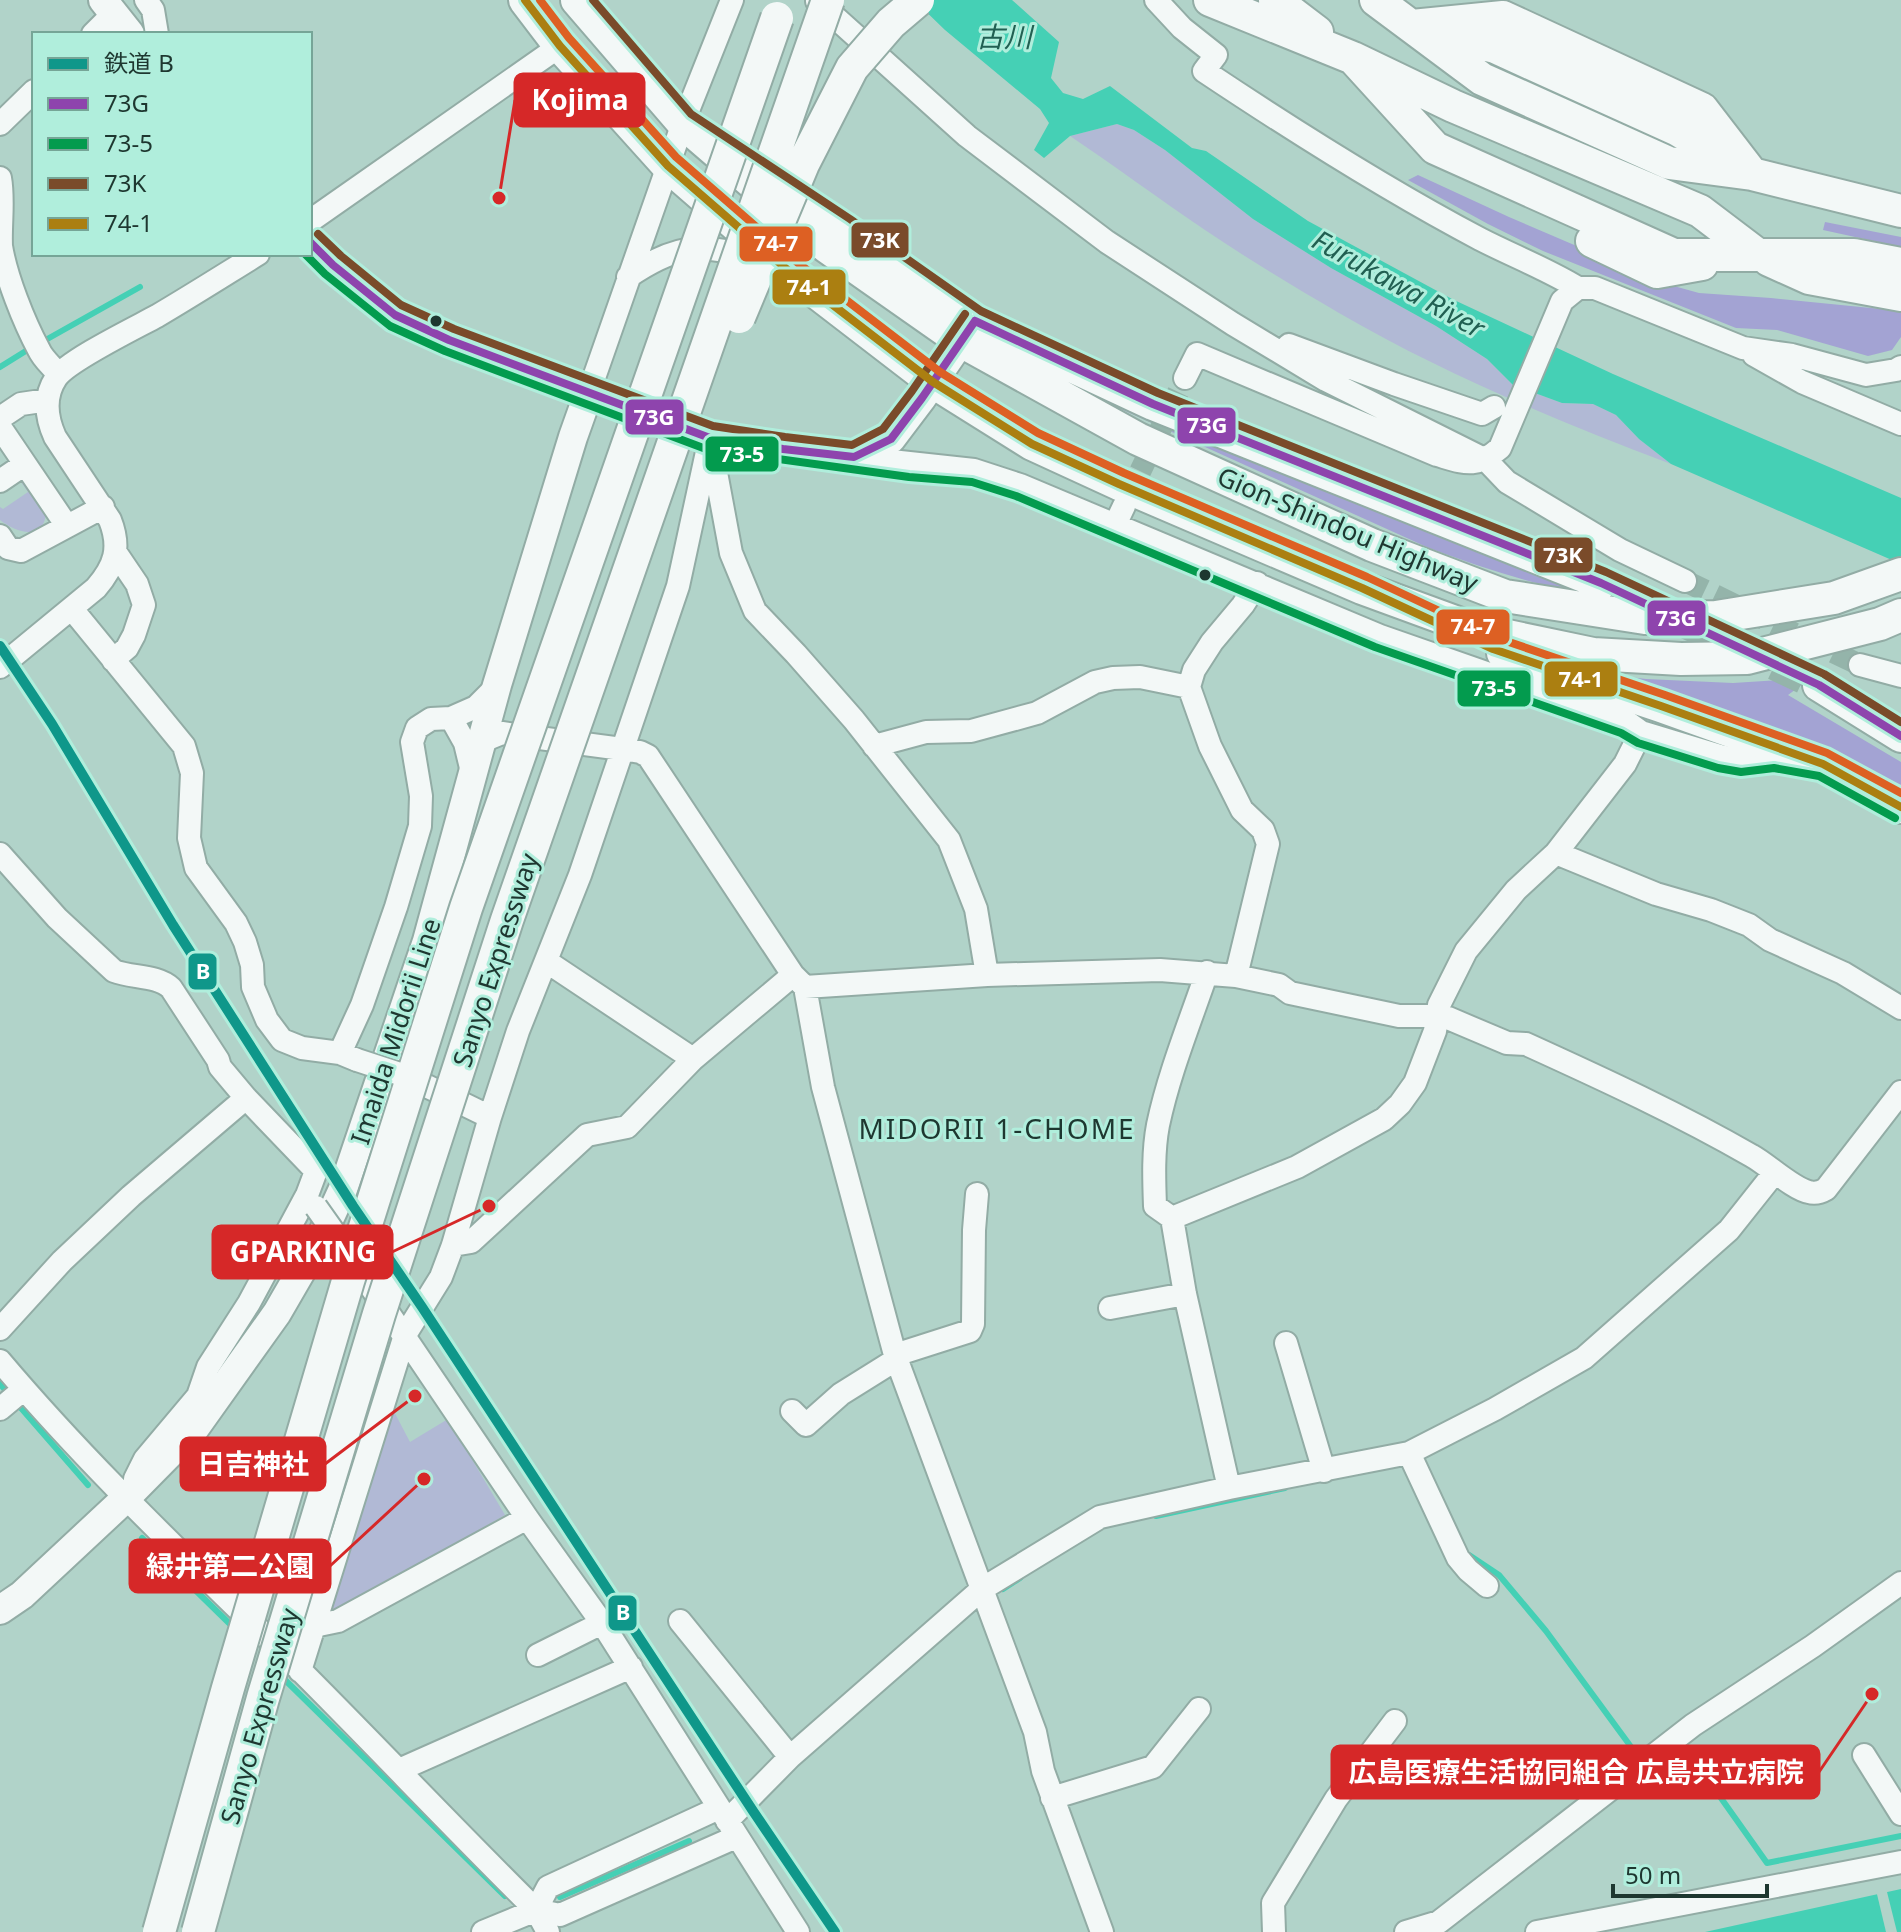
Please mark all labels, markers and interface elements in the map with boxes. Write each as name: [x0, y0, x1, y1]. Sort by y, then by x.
water label: 古川: [976, 17, 1035, 55]
legend: [32, 32, 312, 256]
text: 鉄道 B: [104, 46, 174, 79]
callout: Kojima: [515, 74, 644, 126]
text: Kojima: [532, 80, 628, 118]
text: 73G: [104, 86, 149, 119]
text: 73-5: [104, 126, 153, 159]
text: 73K: [104, 166, 146, 199]
text: 74-1: [104, 206, 153, 239]
water label: Furukawa River: [1306, 220, 1494, 347]
line badge: 73K: [850, 221, 910, 259]
text: 73K: [860, 224, 900, 254]
line badge: 74-7: [738, 225, 814, 263]
text: 74-7: [754, 227, 798, 257]
line badge: 74-1: [771, 268, 847, 306]
text: 74-1: [787, 271, 831, 301]
unlabelled marker: [428, 313, 444, 329]
line badge: 73G: [624, 398, 685, 436]
text: 73G: [633, 401, 675, 431]
line badge: 73G: [1176, 406, 1237, 445]
text: 73G: [1186, 409, 1228, 439]
line badge: 73-5: [704, 435, 780, 473]
text: 73-5: [720, 438, 764, 468]
street label: Gion-Shindou Highway: [1212, 458, 1484, 601]
line badge: 73K: [1533, 536, 1594, 574]
text: 73K: [1543, 539, 1583, 569]
unlabelled marker: [1197, 567, 1213, 583]
line badge: 73G: [1646, 599, 1707, 637]
text: 73G: [1655, 602, 1697, 632]
line badge: 74-7: [1435, 608, 1511, 646]
text: 74-7: [1451, 610, 1495, 640]
line badge: 74-1: [1543, 660, 1619, 698]
text: 74-1: [1559, 663, 1603, 693]
line badge: 73-5: [1456, 669, 1532, 708]
text: 73-5: [1472, 672, 1516, 702]
street label: Sanyo Expressway: [443, 848, 547, 1072]
street label: Imaida Midorii Line: [341, 913, 449, 1149]
line badge: B: [187, 952, 218, 991]
text: B: [196, 955, 210, 985]
district label: MIDORII 1-CHOME: [858, 1109, 1136, 1147]
callout: GPARKING: [213, 1226, 392, 1278]
text: GPARKING: [230, 1232, 376, 1270]
callout: 日吉神社: [181, 1438, 325, 1490]
text: 日吉神社: [197, 1444, 309, 1482]
callout: 緑井第二公園: [130, 1540, 330, 1592]
text: 緑井第二公園: [146, 1546, 314, 1584]
line badge: B: [607, 1594, 638, 1632]
text: B: [616, 1596, 630, 1626]
street label: Sanyo Expressway: [211, 1603, 307, 1828]
callout: 広島医療生活協同組合 広島共立病院: [1332, 1746, 1819, 1798]
text: 広島医療生活協同組合 広島共立病院: [1348, 1752, 1804, 1790]
scale bar: [1613, 1848, 1767, 1898]
text: 50 m: [1625, 1858, 1681, 1891]

